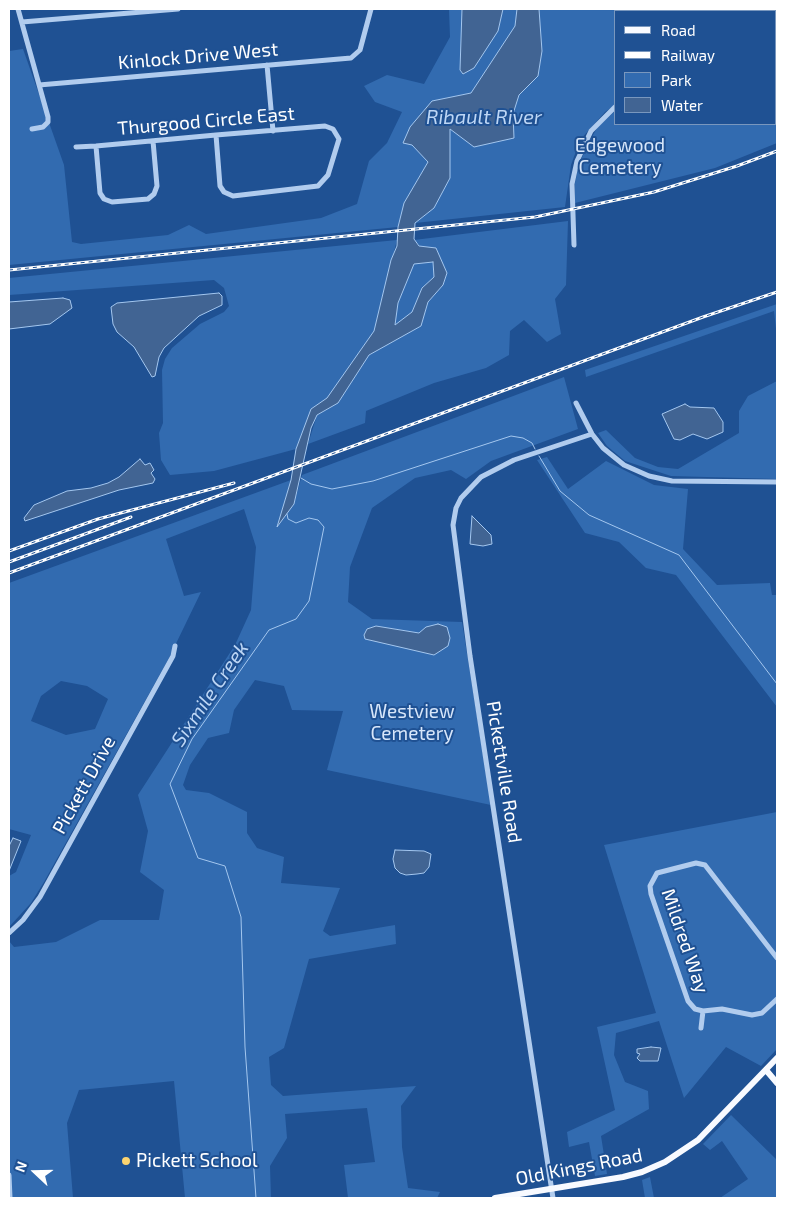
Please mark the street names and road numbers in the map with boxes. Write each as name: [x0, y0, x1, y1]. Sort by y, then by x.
street label: Kinlock Drive West: [117, 38, 279, 74]
street label: Thurgood Circle East: [116, 102, 296, 140]
street label: Pickettville Road: [482, 699, 526, 845]
street label: Pickett Drive: [48, 732, 120, 838]
street label: Mildred Way: [656, 886, 714, 996]
street label: Old Kings Road: [514, 1144, 644, 1190]

